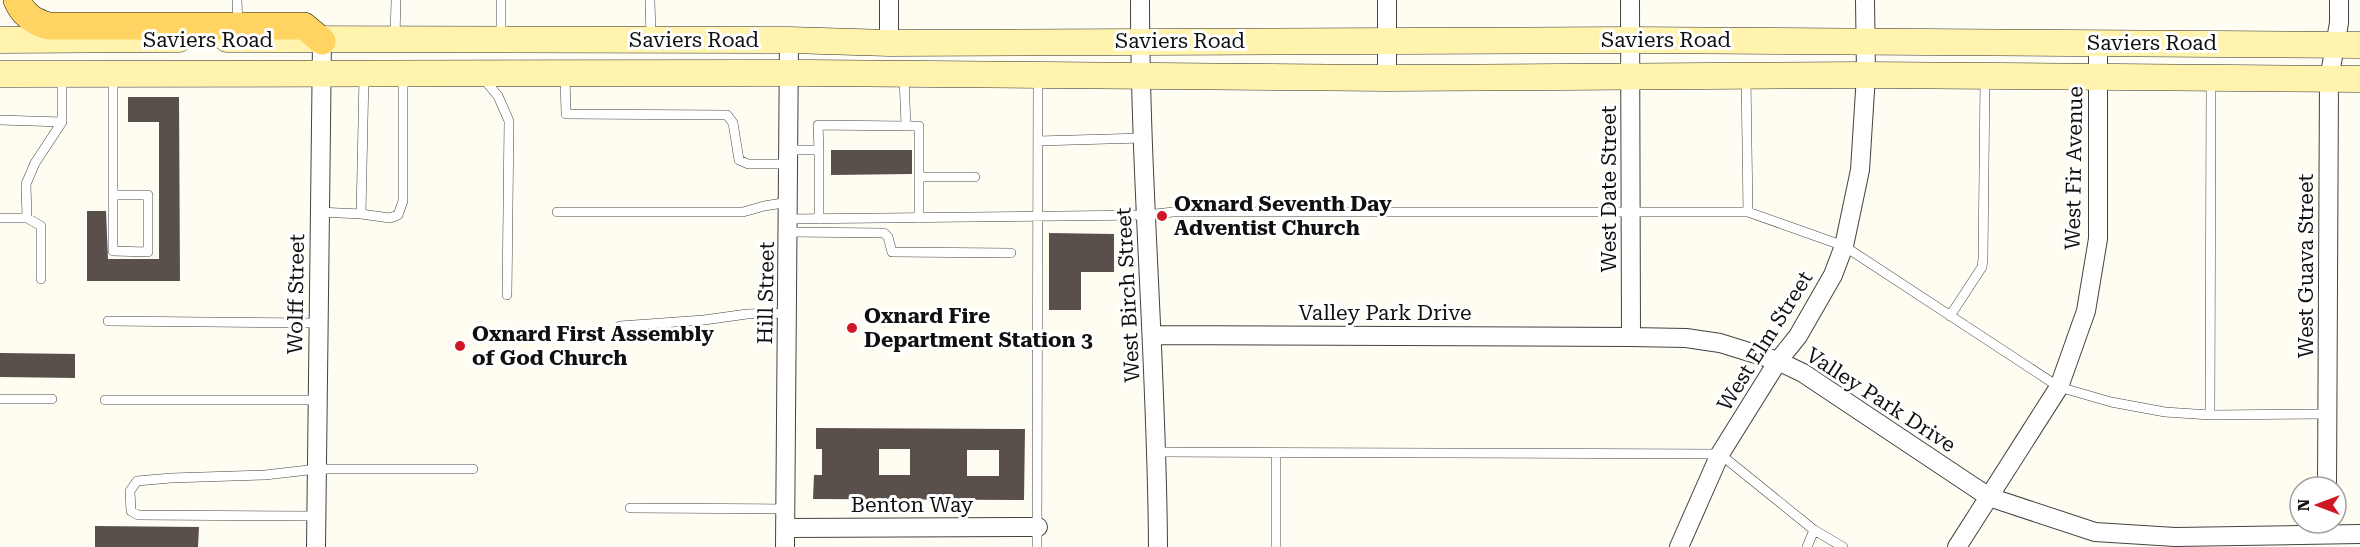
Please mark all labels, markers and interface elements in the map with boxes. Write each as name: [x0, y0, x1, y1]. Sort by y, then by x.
street label: Saviers Road: [143, 28, 274, 52]
street label: Saviers Road: [629, 28, 760, 52]
street label: Saviers Road: [1601, 28, 1732, 52]
street label: Saviers Road: [1115, 29, 1246, 53]
street label: Saviers Road: [2087, 31, 2218, 55]
street label: West Fir Avenue: [2061, 86, 2087, 250]
street label: West Date Street: [1597, 105, 1621, 273]
street label: West Guava Street: [2294, 174, 2318, 358]
place label: Oxnard Seventh Day Adventist Church: [1174, 192, 1392, 240]
street label: West Birch Street: [1111, 207, 1145, 383]
marker: Oxnard Seventh Day Adventist Church: [1155, 209, 1169, 223]
street label: Wolff Street: [283, 233, 309, 354]
street label: Hill Street: [753, 241, 779, 345]
street label: West Elm Street: [1713, 267, 1818, 415]
street label: Valley Park Drive: [1298, 301, 1472, 325]
place label: Oxnard Fire Department Station 3: [864, 304, 1093, 352]
marker: Oxnard Fire Department Station 3: [845, 321, 859, 335]
place label: Oxnard First Assembly of God Church: [472, 322, 714, 370]
marker: Oxnard First Assembly of God Church: [453, 339, 467, 353]
street label: Valley Park Drive: [1802, 343, 1960, 457]
north arrow: [2288, 475, 2348, 535]
street label: Benton Way: [851, 493, 974, 517]
text: N: [2294, 499, 2313, 511]

